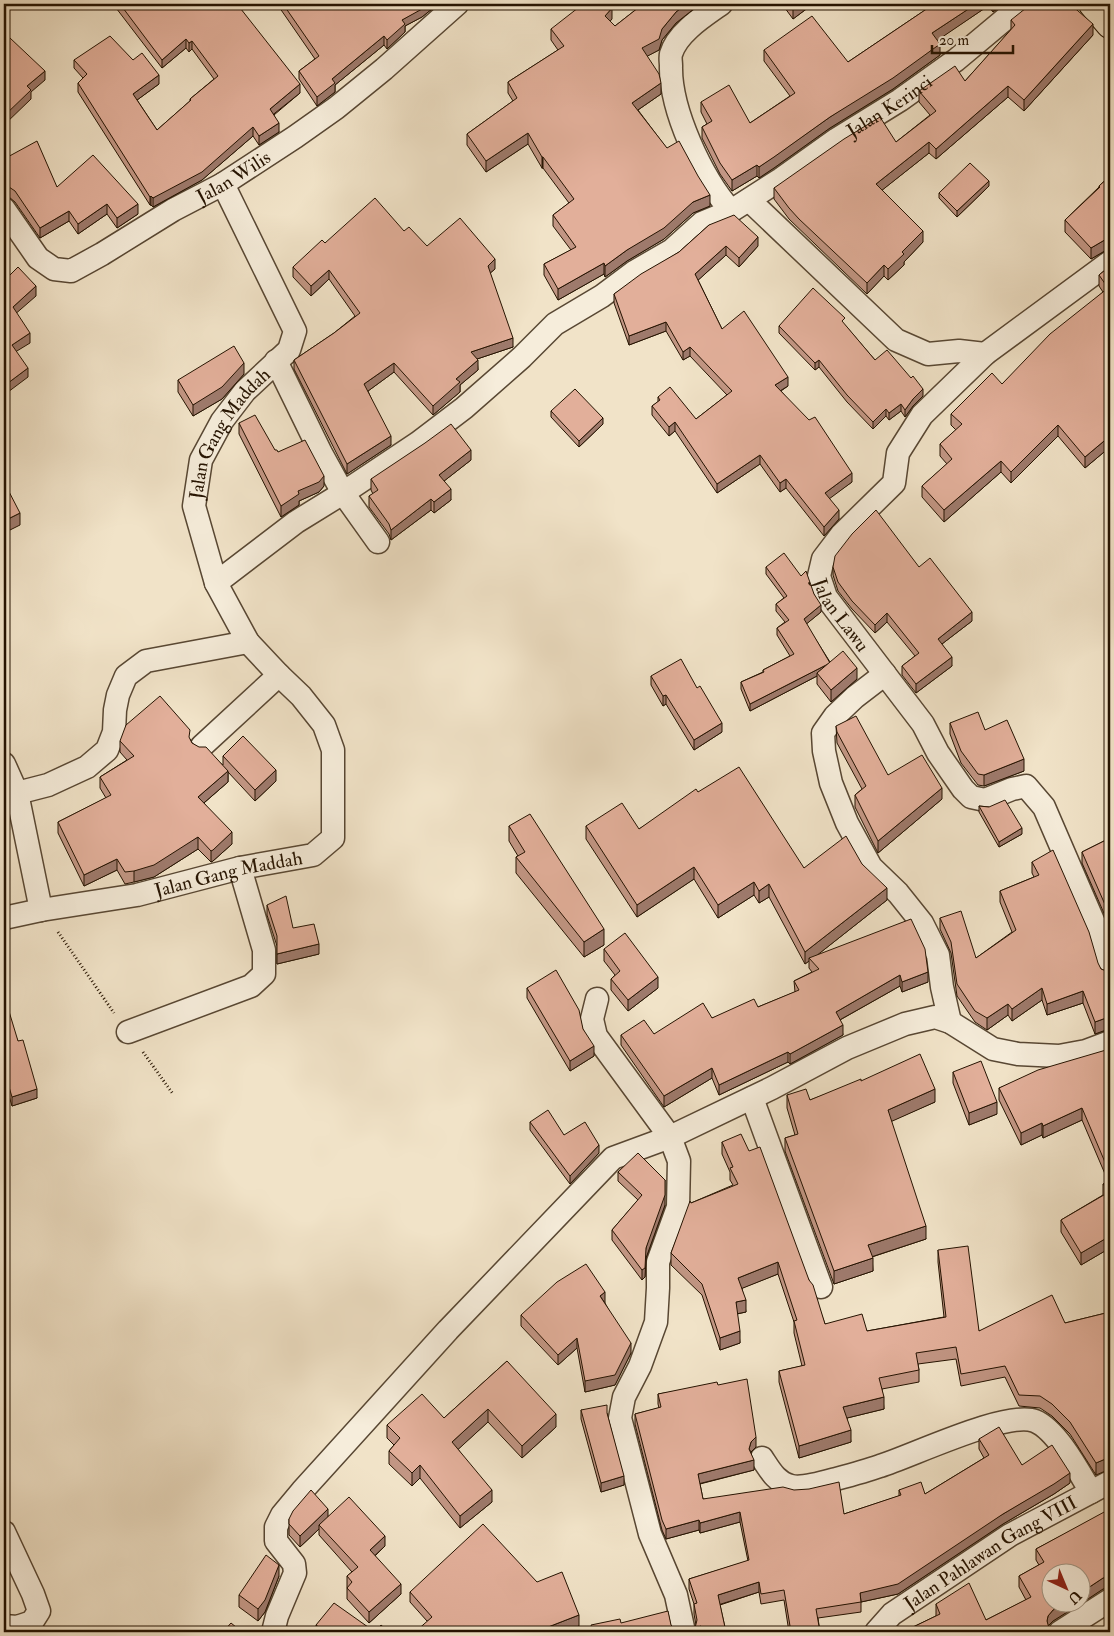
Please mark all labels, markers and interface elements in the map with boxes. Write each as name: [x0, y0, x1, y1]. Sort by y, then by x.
scale bar: [932, 22, 1013, 54]
text: 20 m: [939, 31, 969, 50]
street label: Jalan Kerinci: [842, 70, 937, 144]
street label: Jalan Wilis: [192, 145, 275, 209]
street label: Jalan Gang Maddah: [184, 363, 276, 502]
street label: Jalan Lawu: [807, 574, 874, 657]
street label: Jalan Gang Maddah: [151, 846, 304, 903]
street label: Jalan Pahlawan Gang VIII: [899, 1491, 1081, 1616]
north arrow: [1042, 1564, 1092, 1614]
text: U: [1064, 1587, 1085, 1607]

